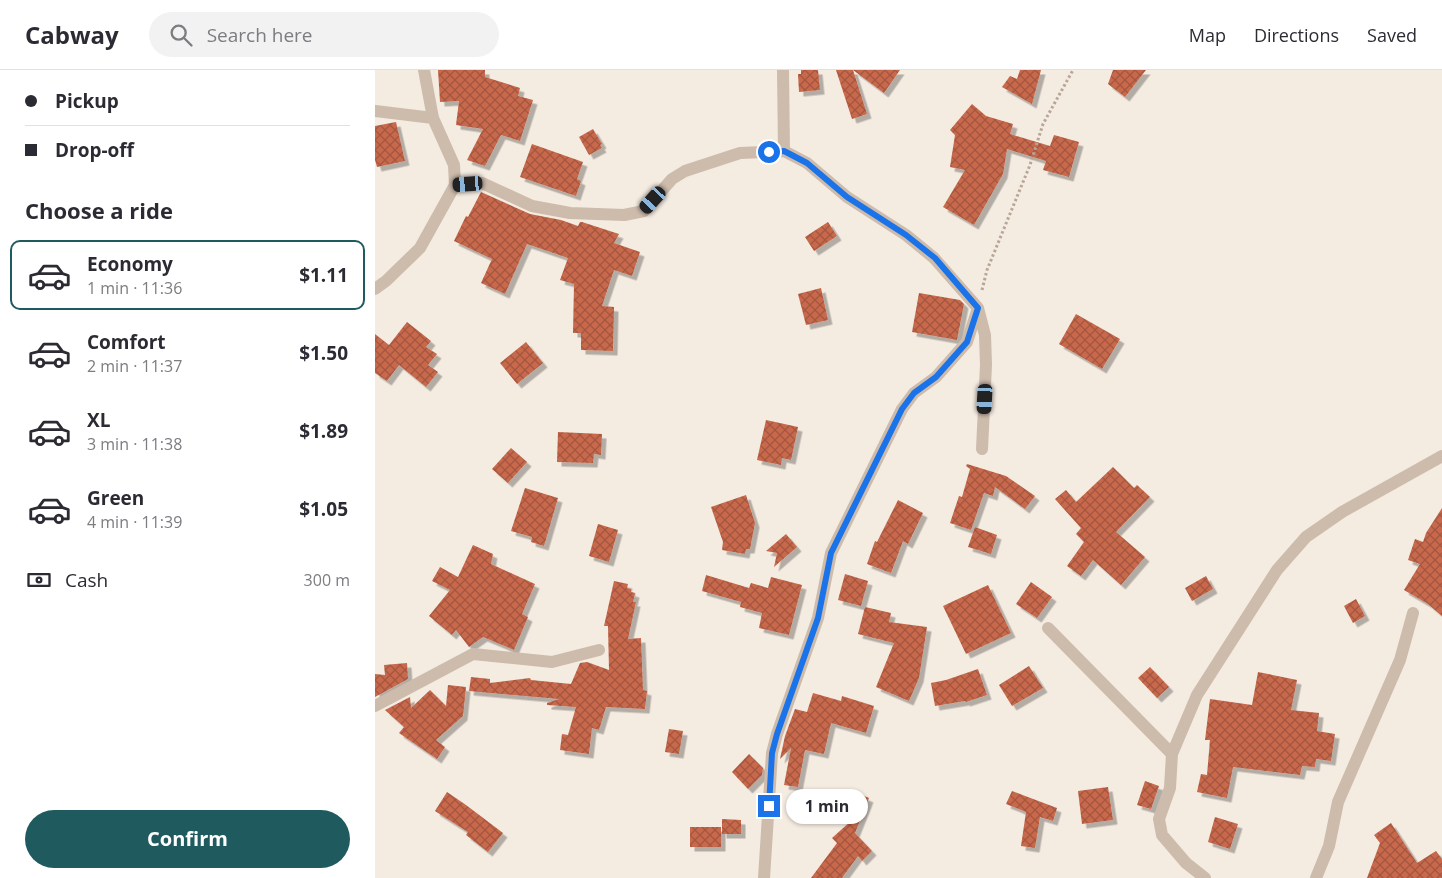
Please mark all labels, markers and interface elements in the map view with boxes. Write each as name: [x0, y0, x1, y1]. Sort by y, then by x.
search box: [149, 12, 499, 57]
text: Cabway: [25, 18, 119, 51]
icon: search: [167, 21, 195, 49]
text: Search here: [207, 22, 313, 48]
text: Map: [1189, 23, 1226, 47]
text: Directions: [1254, 23, 1339, 47]
text: Saved: [1367, 23, 1417, 47]
text: Pickup: [55, 88, 119, 114]
text: Drop-off: [55, 137, 134, 163]
route start: [758, 141, 780, 163]
car: [452, 175, 483, 193]
car: [637, 184, 668, 216]
text: Choose a ride: [25, 195, 173, 225]
text: Economy: [87, 251, 173, 277]
icon: car: [27, 253, 72, 298]
text: $1.11: [299, 262, 348, 288]
text: 1 min · 11:36: [87, 277, 182, 299]
text: Comfort: [87, 329, 166, 355]
icon: car: [27, 331, 72, 376]
text: $1.50: [299, 340, 348, 366]
text: 2 min · 11:37: [87, 355, 182, 377]
car: [976, 384, 993, 414]
text: XL: [87, 407, 110, 433]
icon: car: [27, 409, 72, 454]
text: $1.89: [299, 418, 348, 444]
text: 3 min · 11:38: [87, 433, 182, 455]
text: Green: [87, 485, 144, 511]
icon: car: [27, 487, 72, 532]
text: $1.05: [299, 496, 348, 522]
text: 4 min · 11:39: [87, 511, 182, 533]
icon: cash: [25, 566, 53, 594]
text: Cash: [65, 567, 108, 593]
text: 300 m: [304, 569, 350, 591]
callout: 1 min: [787, 788, 869, 824]
route end: [758, 795, 780, 817]
text: 1 min: [805, 795, 849, 817]
button: Confirm: [25, 810, 350, 868]

